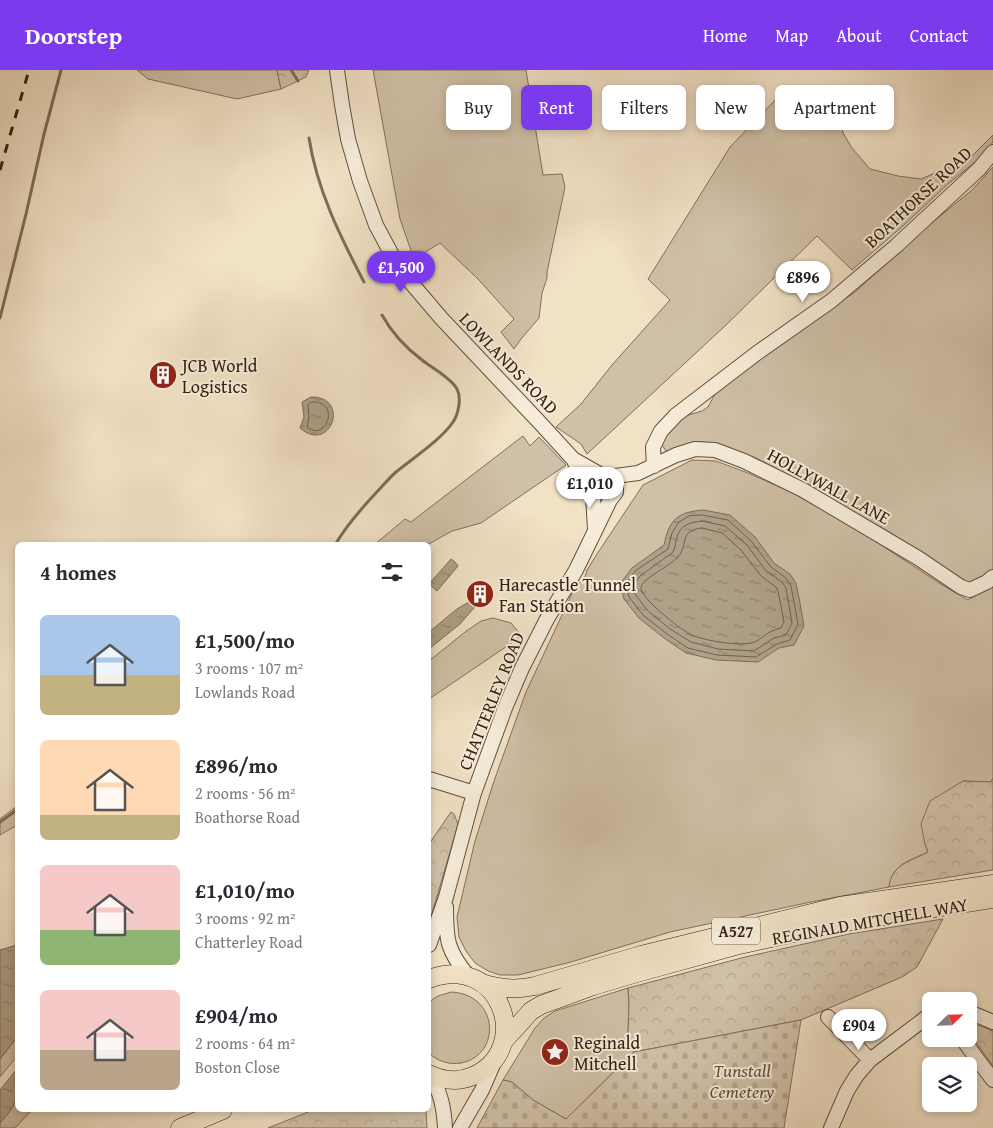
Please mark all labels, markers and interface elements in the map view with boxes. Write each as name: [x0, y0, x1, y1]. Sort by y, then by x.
text: Doorstep: [25, 18, 122, 53]
text: Home: [703, 22, 747, 49]
text: Map: [775, 22, 808, 49]
text: About: [836, 22, 882, 49]
text: Contact: [910, 22, 968, 49]
chip: Buy: [446, 85, 511, 130]
chip: Rent: [521, 85, 592, 130]
chip: Filters: [602, 85, 686, 130]
chip: New: [696, 85, 765, 130]
chip: Apartment: [775, 85, 894, 130]
street label: BOATHORSE ROAD: [858, 140, 978, 254]
pin: £1,500: [360, 250, 442, 293]
text: £1,500: [378, 255, 424, 279]
pin: £896: [773, 260, 833, 303]
text: £896: [786, 265, 820, 289]
street label: LOWLANDS ROAD: [453, 306, 565, 420]
place label: JCB World Logistics: [180, 352, 258, 400]
building icon: JCB World Logistics: [148, 360, 178, 390]
street label: HOLLYWALL LANE: [763, 441, 895, 531]
pin: £1,010: [549, 466, 631, 509]
text: £1,010: [567, 471, 613, 495]
text: 4 homes: [40, 557, 116, 588]
icon: filters: [378, 558, 406, 586]
place label: Harecastle Tunnel Fan Station: [499, 571, 636, 619]
building icon: Harecastle Tunnel Fan Station: [465, 579, 495, 609]
text: £1,500/mo: [195, 625, 295, 656]
street label: CHATTERLEY ROAD: [451, 628, 531, 774]
icon: home: [80, 635, 140, 695]
text: 3 rooms · 107 m²: [195, 656, 303, 680]
text: Lowlands Road: [195, 680, 295, 704]
text: £896/mo: [195, 750, 278, 781]
icon: home: [80, 760, 140, 820]
text: 2 rooms · 56 m²: [195, 781, 295, 805]
text: Boathorse Road: [195, 805, 300, 829]
text: £1,010/mo: [195, 875, 295, 906]
icon: home: [80, 885, 140, 945]
street label: REGINALD MITCHELL WAY: [770, 890, 970, 952]
text: 3 rooms · 92 m²: [195, 906, 295, 930]
road number: A527: [712, 918, 760, 944]
text: Chatterley Road: [195, 930, 303, 954]
north arrow: [922, 992, 978, 1048]
map controls: [922, 992, 977, 1112]
text: £904/mo: [195, 1000, 278, 1031]
pin: £904: [829, 1008, 889, 1051]
icon: home: [80, 1010, 140, 1070]
text: £904: [842, 1013, 876, 1037]
place label: Reginald Mitchell: [574, 1029, 640, 1077]
text: 2 rooms · 64 m²: [195, 1031, 295, 1055]
place icon: Reginald Mitchell: [540, 1037, 570, 1067]
text: Boston Close: [195, 1055, 280, 1079]
park label: Tunstall Cemetery: [710, 1057, 775, 1105]
button: layers: [922, 1057, 977, 1112]

